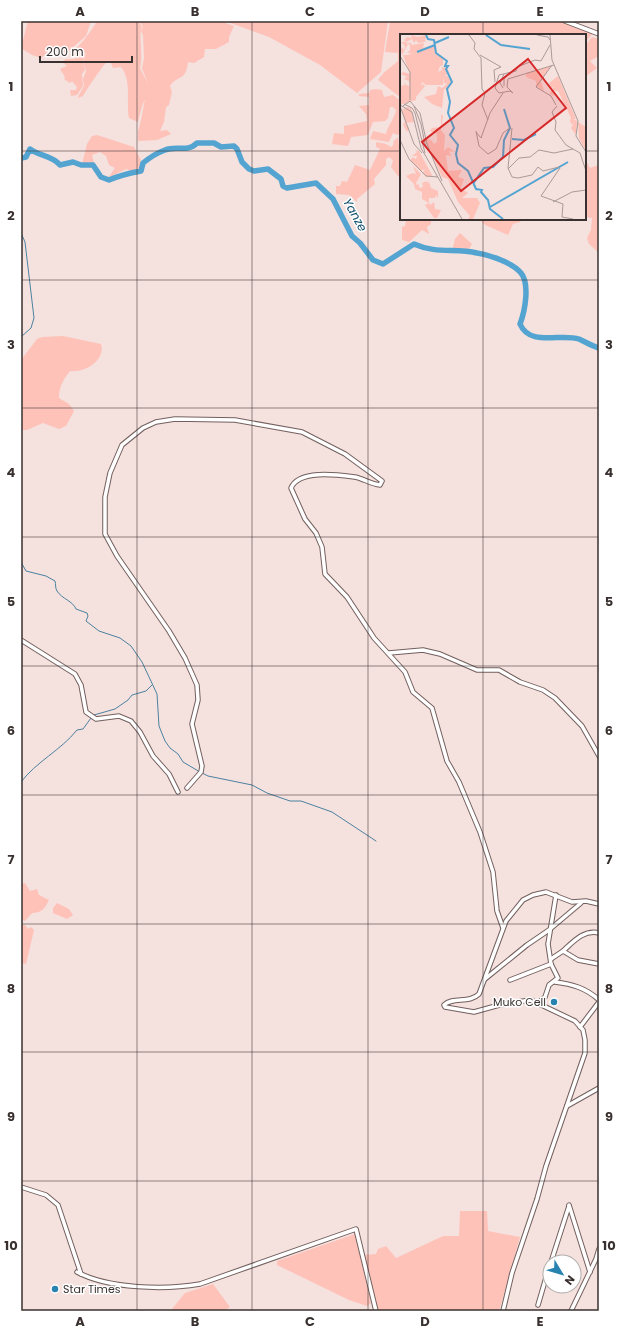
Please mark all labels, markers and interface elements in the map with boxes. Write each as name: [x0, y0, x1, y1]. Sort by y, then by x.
text: A: [75, 2, 85, 21]
text: B: [191, 2, 200, 21]
text: C: [305, 2, 315, 21]
text: D: [420, 2, 430, 21]
text: E: [536, 2, 544, 21]
inset map: [400, 34, 586, 220]
scale bar: [40, 38, 132, 64]
text: 200 m: [46, 43, 84, 60]
text: 1: [9, 77, 13, 96]
text: 1: [607, 77, 611, 96]
water label: Yanze: [339, 195, 372, 235]
text: 2: [7, 206, 15, 225]
text: 2: [605, 206, 613, 225]
text: 3: [7, 335, 15, 354]
text: 3: [605, 335, 613, 354]
text: 4: [7, 463, 16, 482]
text: 4: [605, 463, 614, 482]
text: 5: [7, 592, 15, 611]
text: 5: [605, 592, 613, 611]
text: 6: [7, 721, 15, 740]
text: 6: [605, 721, 613, 740]
text: 7: [8, 850, 15, 869]
text: 7: [606, 850, 613, 869]
text: 8: [7, 979, 15, 998]
text: 8: [605, 979, 613, 998]
place label: Muko Cell: [493, 994, 546, 1010]
marker: Muko Cell: [549, 997, 559, 1007]
text: 9: [7, 1107, 15, 1126]
text: 9: [605, 1107, 613, 1126]
text: 10: [4, 1236, 18, 1255]
text: 10: [602, 1236, 616, 1255]
north arrow: [542, 1254, 582, 1294]
text: N: [561, 1272, 579, 1288]
place label: Star Times: [63, 1281, 121, 1297]
marker: Star Times: [50, 1284, 60, 1294]
text: A: [75, 1312, 85, 1331]
text: B: [191, 1312, 200, 1331]
text: C: [305, 1312, 315, 1331]
text: D: [420, 1312, 430, 1331]
text: E: [536, 1312, 544, 1331]

